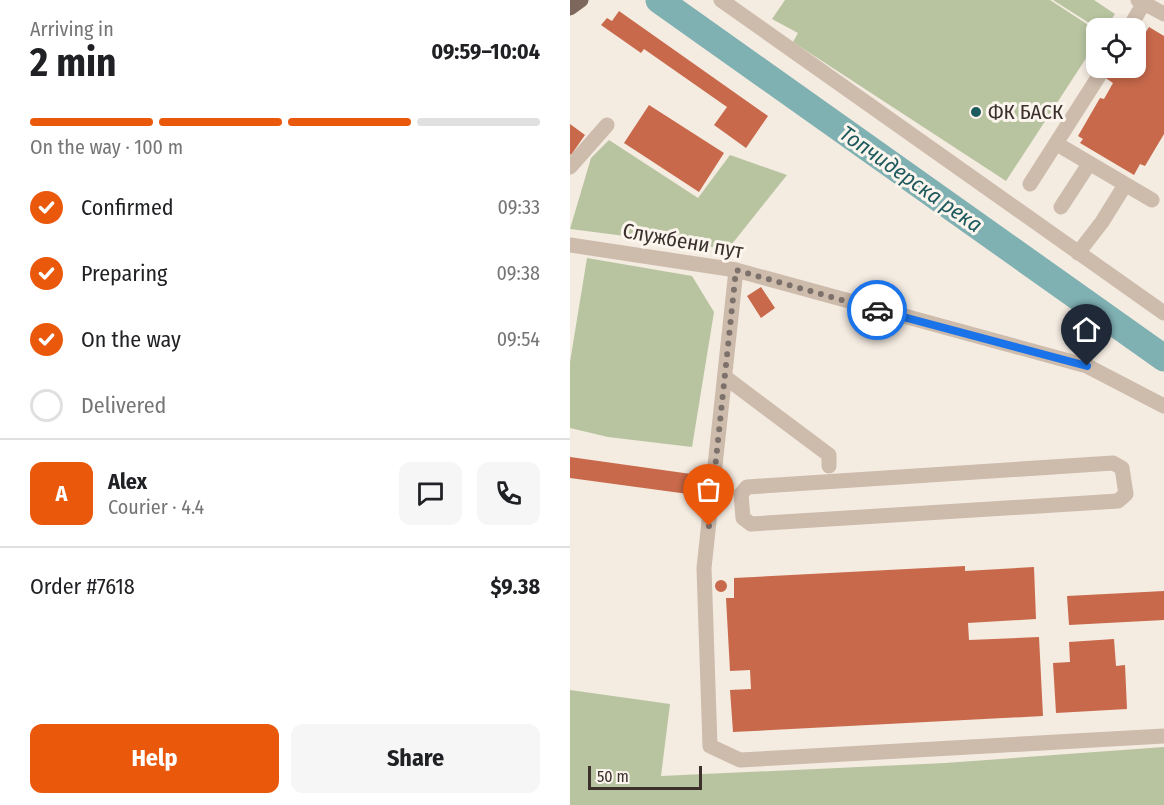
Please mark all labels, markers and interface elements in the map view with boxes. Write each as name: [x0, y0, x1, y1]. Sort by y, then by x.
text: Arriving in: [30, 17, 114, 41]
map controls: [1086, 18, 1146, 78]
button: locate: [1086, 18, 1146, 78]
text: 09:59–10:04: [431, 38, 540, 65]
text: 2 min: [30, 40, 116, 86]
place label: ФК БАСК: [988, 99, 1064, 125]
marker: ФК БАСК: [969, 105, 983, 119]
water label: Топчидерска река: [834, 120, 988, 238]
text: On the way · 100 m: [30, 135, 183, 159]
icon: check: [30, 191, 63, 224]
text: Confirmed: [81, 194, 174, 221]
text: 09:33: [498, 195, 540, 219]
street label: Службени пут: [621, 218, 746, 264]
icon: check: [30, 257, 63, 290]
text: Preparing: [81, 260, 167, 287]
text: 09:38: [497, 261, 540, 285]
courier: [847, 280, 907, 340]
icon: car: [861, 294, 894, 327]
pin: [1061, 304, 1112, 366]
icon: home: [1070, 313, 1103, 346]
icon: check: [30, 323, 63, 356]
text: On the way: [81, 326, 181, 353]
text: 09:54: [497, 327, 540, 351]
text: Delivered: [81, 392, 166, 419]
button: chat: [399, 462, 462, 525]
button: phone: [477, 462, 540, 525]
pin: [683, 464, 734, 526]
text: Alex: [108, 468, 147, 495]
icon: bag: [692, 473, 725, 506]
text: A: [56, 480, 67, 507]
text: Courier · 4.4: [108, 495, 204, 519]
text: Order #7618: [30, 573, 135, 600]
text: $9.38: [491, 573, 540, 600]
button: Help: [30, 724, 279, 793]
button: Share: [291, 724, 540, 793]
scale bar: [588, 763, 702, 790]
text: 50 m: [597, 767, 629, 786]

